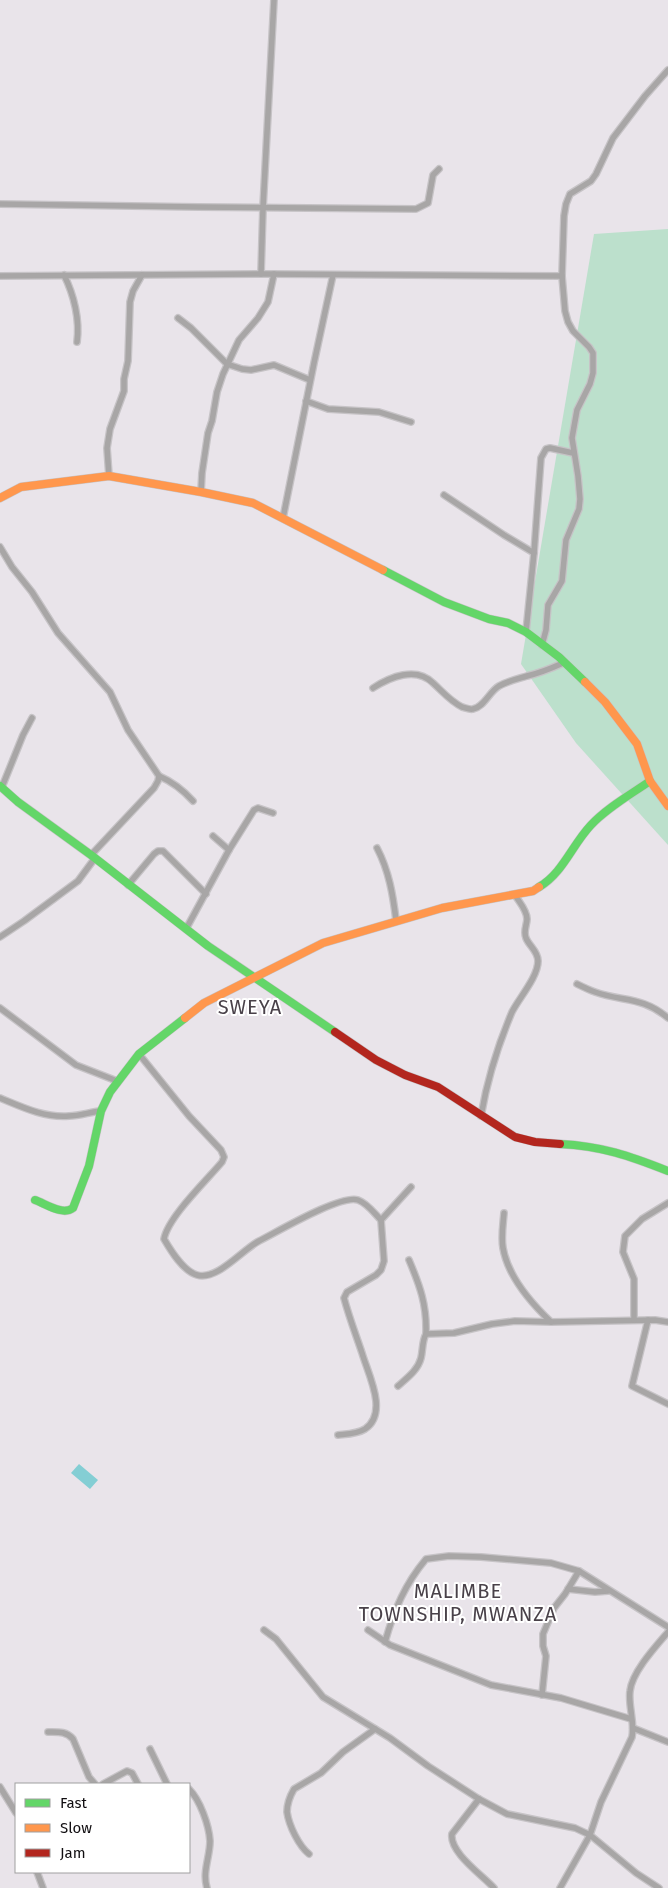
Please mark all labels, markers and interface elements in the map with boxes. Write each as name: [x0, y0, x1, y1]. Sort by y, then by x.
district label: SWEYA: [218, 995, 282, 1019]
district label: MALIMBE TOWNSHIP, MWANZA: [359, 1579, 557, 1626]
legend: [15, 1783, 190, 1873]
text: Fast: [60, 1794, 87, 1812]
text: Slow: [60, 1819, 92, 1837]
text: Jam: [60, 1844, 86, 1862]

